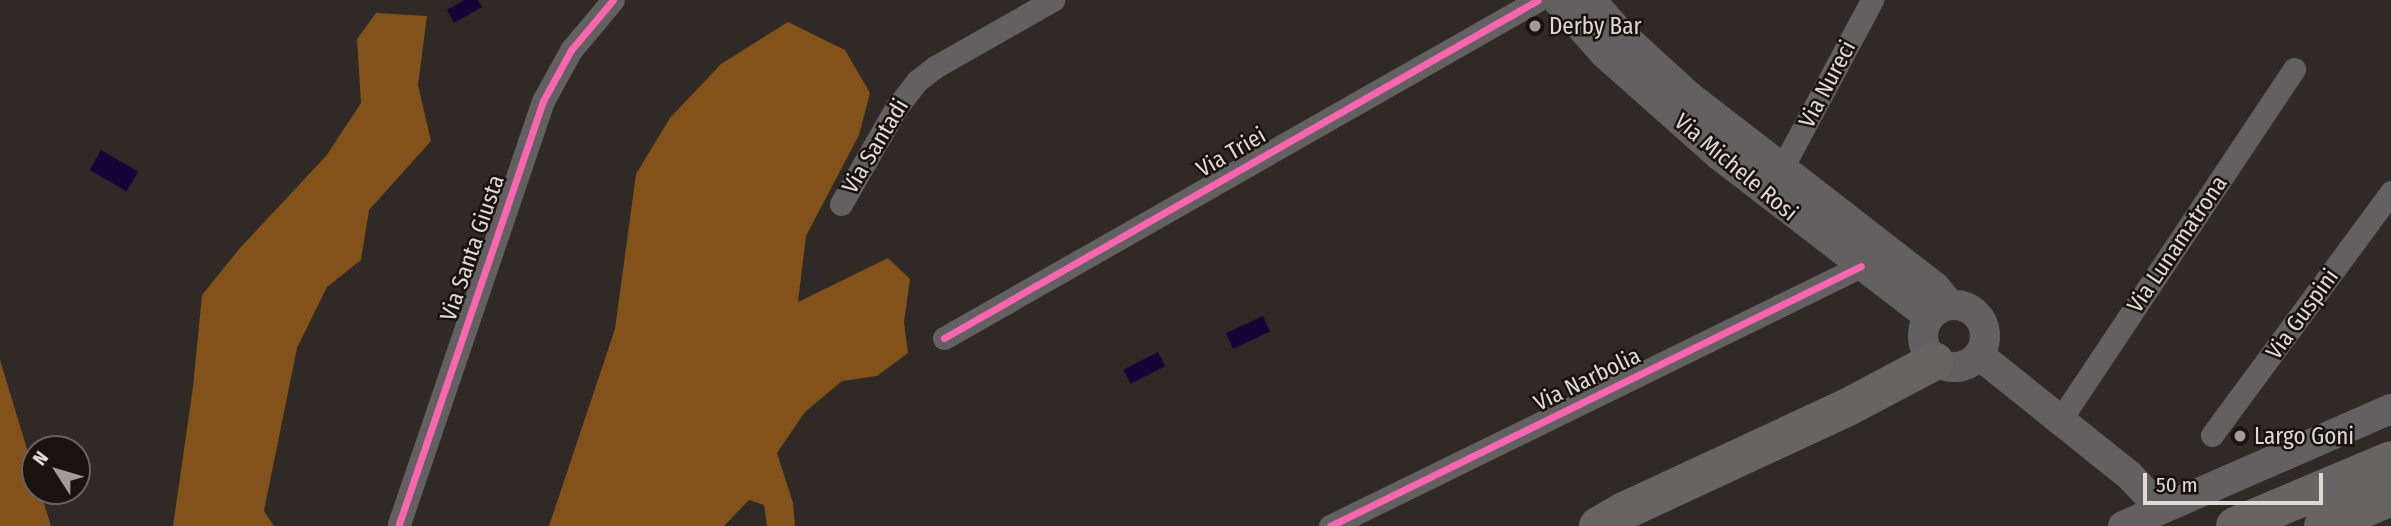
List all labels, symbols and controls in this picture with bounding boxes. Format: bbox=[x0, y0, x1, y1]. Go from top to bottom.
place label: Derby Bar bbox=[1549, 12, 1641, 40]
marker: Derby Bar bbox=[1527, 18, 1543, 34]
street label: Via Nureci bbox=[1793, 36, 1861, 132]
street label: Via Santadi bbox=[836, 94, 914, 198]
street label: Via Michele Rosi bbox=[1669, 107, 1803, 227]
street label: Via Triei bbox=[1192, 121, 1270, 183]
street label: Via Lunamatrona bbox=[2121, 170, 2233, 318]
street label: Via Santa Giusta bbox=[434, 171, 510, 325]
street label: Via Guspini bbox=[2260, 263, 2344, 365]
street label: Via Narbolia bbox=[1529, 341, 1645, 417]
place label: Largo Goni bbox=[2254, 422, 2354, 450]
marker: Largo Goni bbox=[2232, 428, 2248, 444]
north arrow bbox=[21, 435, 91, 505]
text: N bbox=[28, 447, 53, 470]
scale bar bbox=[2146, 460, 2326, 504]
text: 50 m bbox=[2156, 472, 2198, 498]

